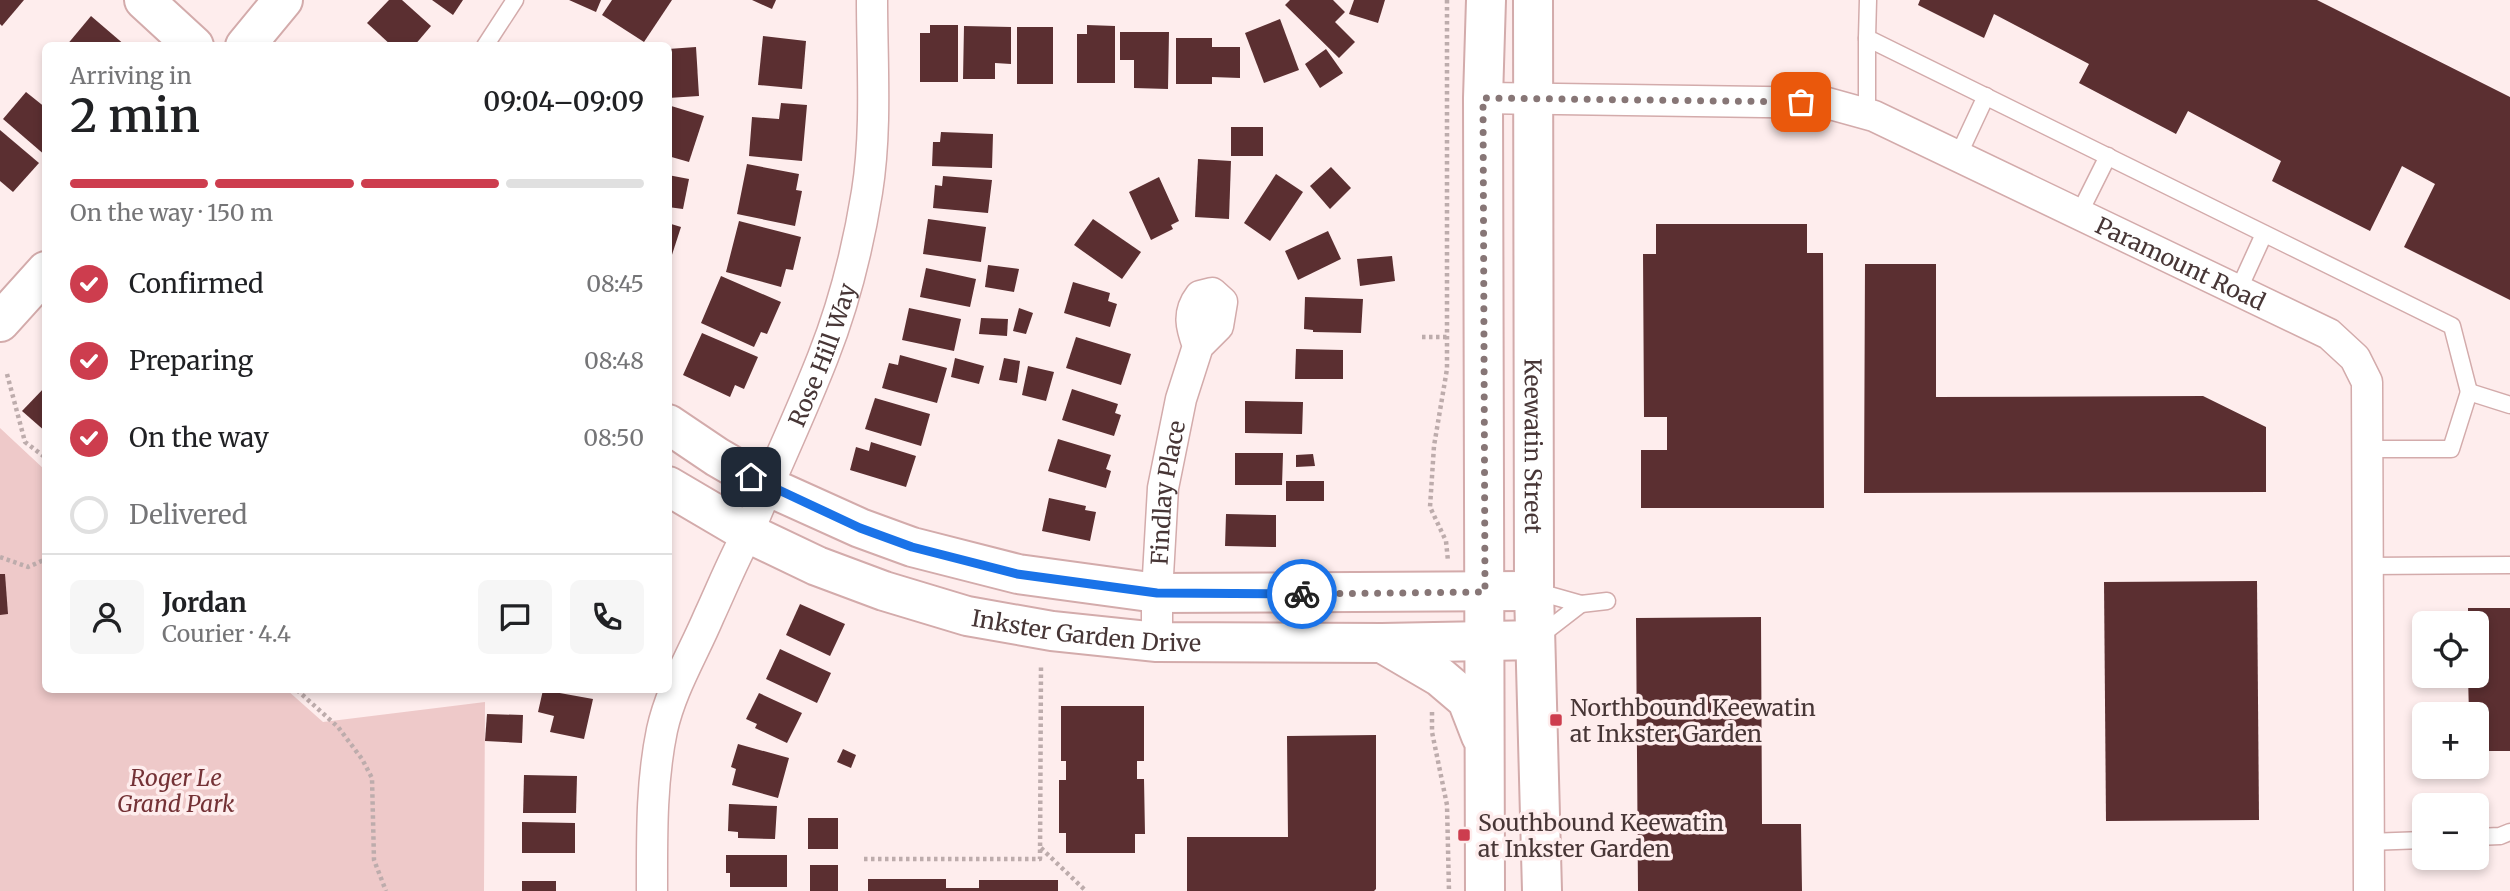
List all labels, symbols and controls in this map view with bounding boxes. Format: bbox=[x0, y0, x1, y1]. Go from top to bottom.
text: Arriving in bbox=[70, 61, 192, 90]
pin bbox=[1771, 72, 1831, 132]
icon: bag bbox=[1782, 83, 1820, 121]
text: 09:04–09:09 bbox=[483, 85, 644, 118]
text: 2 min bbox=[70, 87, 200, 145]
text: On the way · 150 m bbox=[70, 198, 273, 227]
street label: Paramount Road bbox=[2091, 210, 2271, 316]
icon: check bbox=[70, 265, 108, 303]
text: Confirmed bbox=[129, 267, 264, 300]
text: 08:45 bbox=[586, 269, 644, 298]
street label: Rose Hill Way bbox=[781, 279, 861, 431]
icon: check bbox=[70, 342, 108, 380]
text: Preparing bbox=[129, 344, 253, 377]
text: 08:48 bbox=[584, 346, 644, 375]
street label: Keewatin Street bbox=[1519, 358, 1548, 534]
street label: Findlay Place bbox=[1144, 418, 1191, 566]
icon: check bbox=[70, 419, 108, 457]
text: On the way bbox=[129, 421, 269, 454]
text: 08:50 bbox=[583, 423, 644, 452]
pin bbox=[721, 447, 781, 507]
icon: home bbox=[732, 458, 770, 496]
text: Delivered bbox=[129, 498, 248, 531]
courier bbox=[1267, 559, 1337, 629]
icon: bike bbox=[1283, 575, 1321, 613]
button: person bbox=[70, 580, 144, 654]
button: chat bbox=[478, 580, 552, 654]
button: phone bbox=[570, 580, 644, 654]
text: Jordan bbox=[162, 586, 247, 619]
street label: Inkster Garden Drive bbox=[970, 603, 1201, 657]
map controls bbox=[2412, 611, 2489, 870]
button: locate bbox=[2412, 611, 2489, 688]
text: Courier · 4.4 bbox=[162, 619, 291, 648]
place label: Northbound Keewatin at Inkster Garden bbox=[1570, 693, 1816, 748]
button: + bbox=[2412, 702, 2489, 779]
marker: Northbound Keewatin at Inkster Garden bbox=[1548, 712, 1564, 728]
park label: Roger Le Grand Park bbox=[117, 763, 235, 818]
button: − bbox=[2412, 793, 2489, 870]
place label: Southbound Keewatin at Inkster Garden bbox=[1478, 808, 1724, 863]
marker: Southbound Keewatin at Inkster Garden bbox=[1456, 827, 1472, 843]

